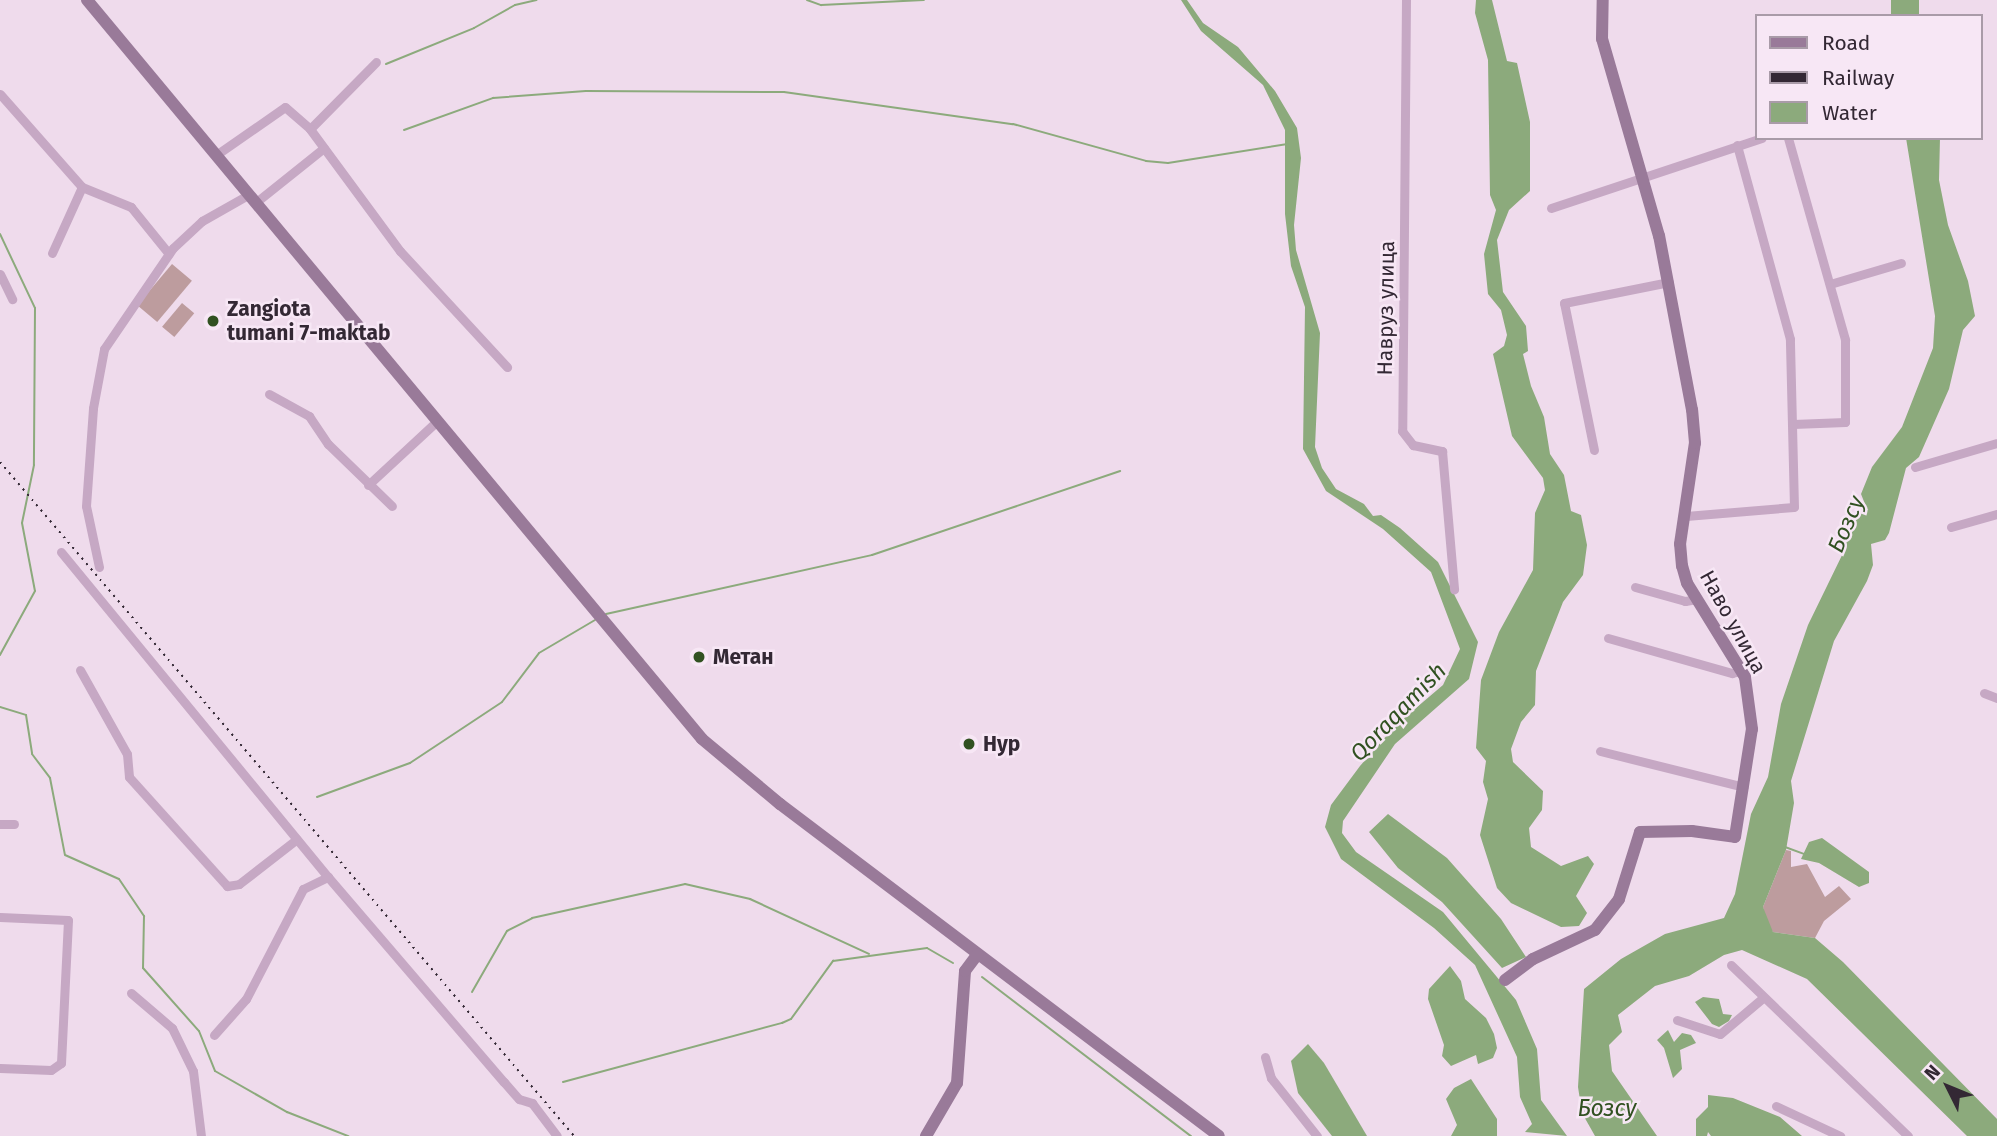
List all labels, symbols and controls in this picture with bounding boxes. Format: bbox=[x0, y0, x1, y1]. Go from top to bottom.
legend bbox=[1756, 14, 1983, 140]
text: Road bbox=[1822, 30, 1870, 56]
text: Railway bbox=[1822, 65, 1894, 91]
text: Water bbox=[1822, 100, 1877, 126]
street label: Навруз улица bbox=[1372, 240, 1400, 376]
place label: Zangiota tumani 7-maktab bbox=[227, 296, 391, 346]
marker: Zangiota tumani 7-maktab bbox=[205, 313, 221, 329]
water label: Бозсу bbox=[1822, 491, 1870, 557]
street label: Наво улица bbox=[1694, 566, 1772, 678]
place label: Метан bbox=[713, 644, 773, 670]
marker: Метан bbox=[691, 649, 707, 665]
water label: Qoraqamish bbox=[1344, 657, 1452, 767]
place label: Нур bbox=[983, 731, 1020, 757]
marker: Нур bbox=[961, 736, 977, 752]
north arrow bbox=[1913, 1052, 1983, 1122]
text: N bbox=[1920, 1060, 1945, 1085]
water label: Бозсу bbox=[1577, 1094, 1637, 1122]

